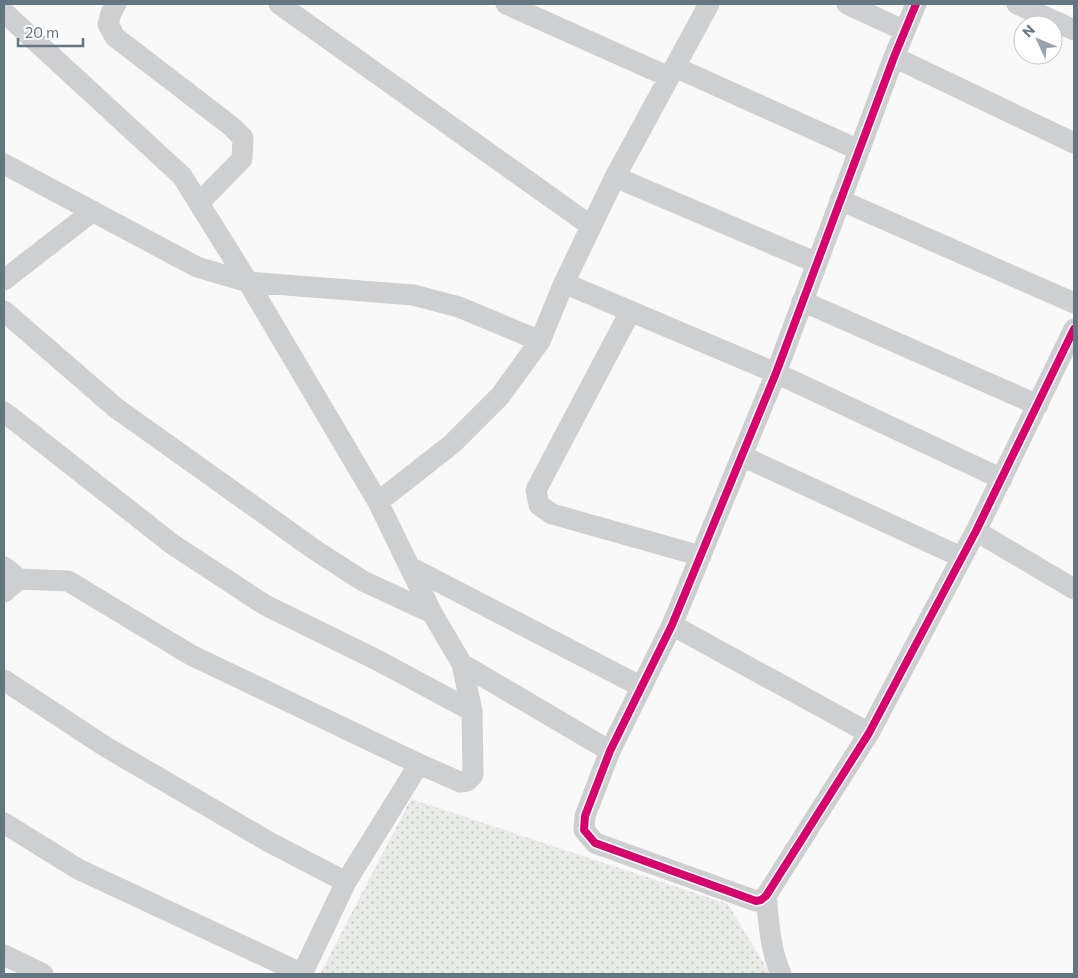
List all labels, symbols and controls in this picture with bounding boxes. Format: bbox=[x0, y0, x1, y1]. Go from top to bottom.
scale bar bbox=[18, 15, 82, 47]
north arrow bbox=[1013, 15, 1063, 65]
text: N bbox=[1019, 21, 1038, 40]
text: 20 m bbox=[25, 23, 59, 41]

